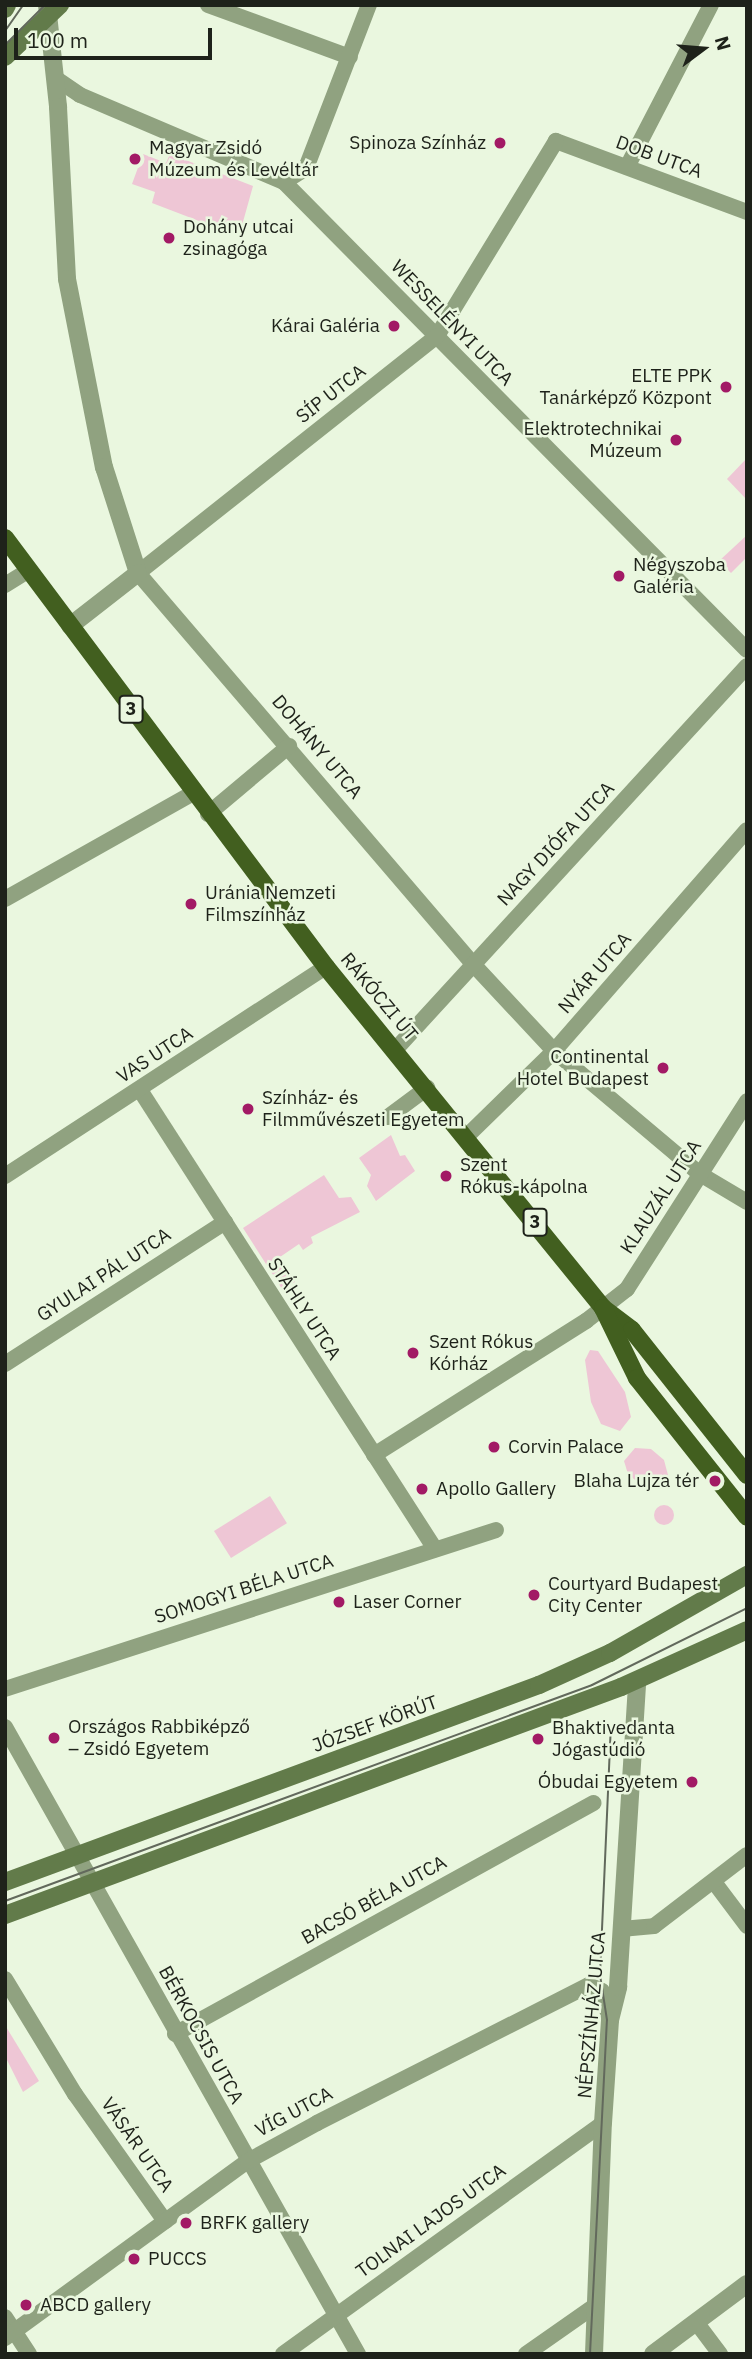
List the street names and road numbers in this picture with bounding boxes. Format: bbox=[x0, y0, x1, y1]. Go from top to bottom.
street label: DOB UTCA bbox=[613, 131, 705, 183]
street label: WESSELÉNYI UTCA bbox=[386, 255, 518, 391]
street label: SÍP UTCA bbox=[292, 360, 370, 428]
street label: DOHÁNY UTCA bbox=[267, 691, 367, 803]
road number: 3 bbox=[117, 694, 145, 724]
street label: NAGY DIÓFA UTCA bbox=[493, 777, 619, 911]
street label: NYÁR UTCA bbox=[554, 928, 636, 1018]
street label: RÁKÓCZI ÚT bbox=[336, 948, 422, 1046]
street label: VAS UTCA bbox=[113, 1022, 197, 1088]
street label: KLAUZÁL UTCA bbox=[616, 1136, 706, 1258]
road number: 3 bbox=[521, 1208, 549, 1237]
street label: GYULAI PÁL UTCA bbox=[33, 1223, 175, 1327]
street label: STÁHLY UTCA bbox=[263, 1254, 345, 1364]
street label: SOMOGYI BÉLA UTCA bbox=[152, 1549, 336, 1629]
street label: JÓZSEF KÖRÚT bbox=[309, 1691, 441, 1757]
street label: BACSÓ BÉLA UTCA bbox=[298, 1851, 450, 1949]
street label: NÉPSZÍNHÁZ UTCA bbox=[573, 1931, 611, 2099]
street label: BÉRKOCSIS UTCA bbox=[154, 1962, 248, 2108]
street label: VÍG UTCA bbox=[251, 2082, 337, 2142]
street label: VÁSÁR UTCA bbox=[96, 2093, 178, 2197]
street label: TOLNAI LAJOS UTCA bbox=[352, 2159, 510, 2283]

